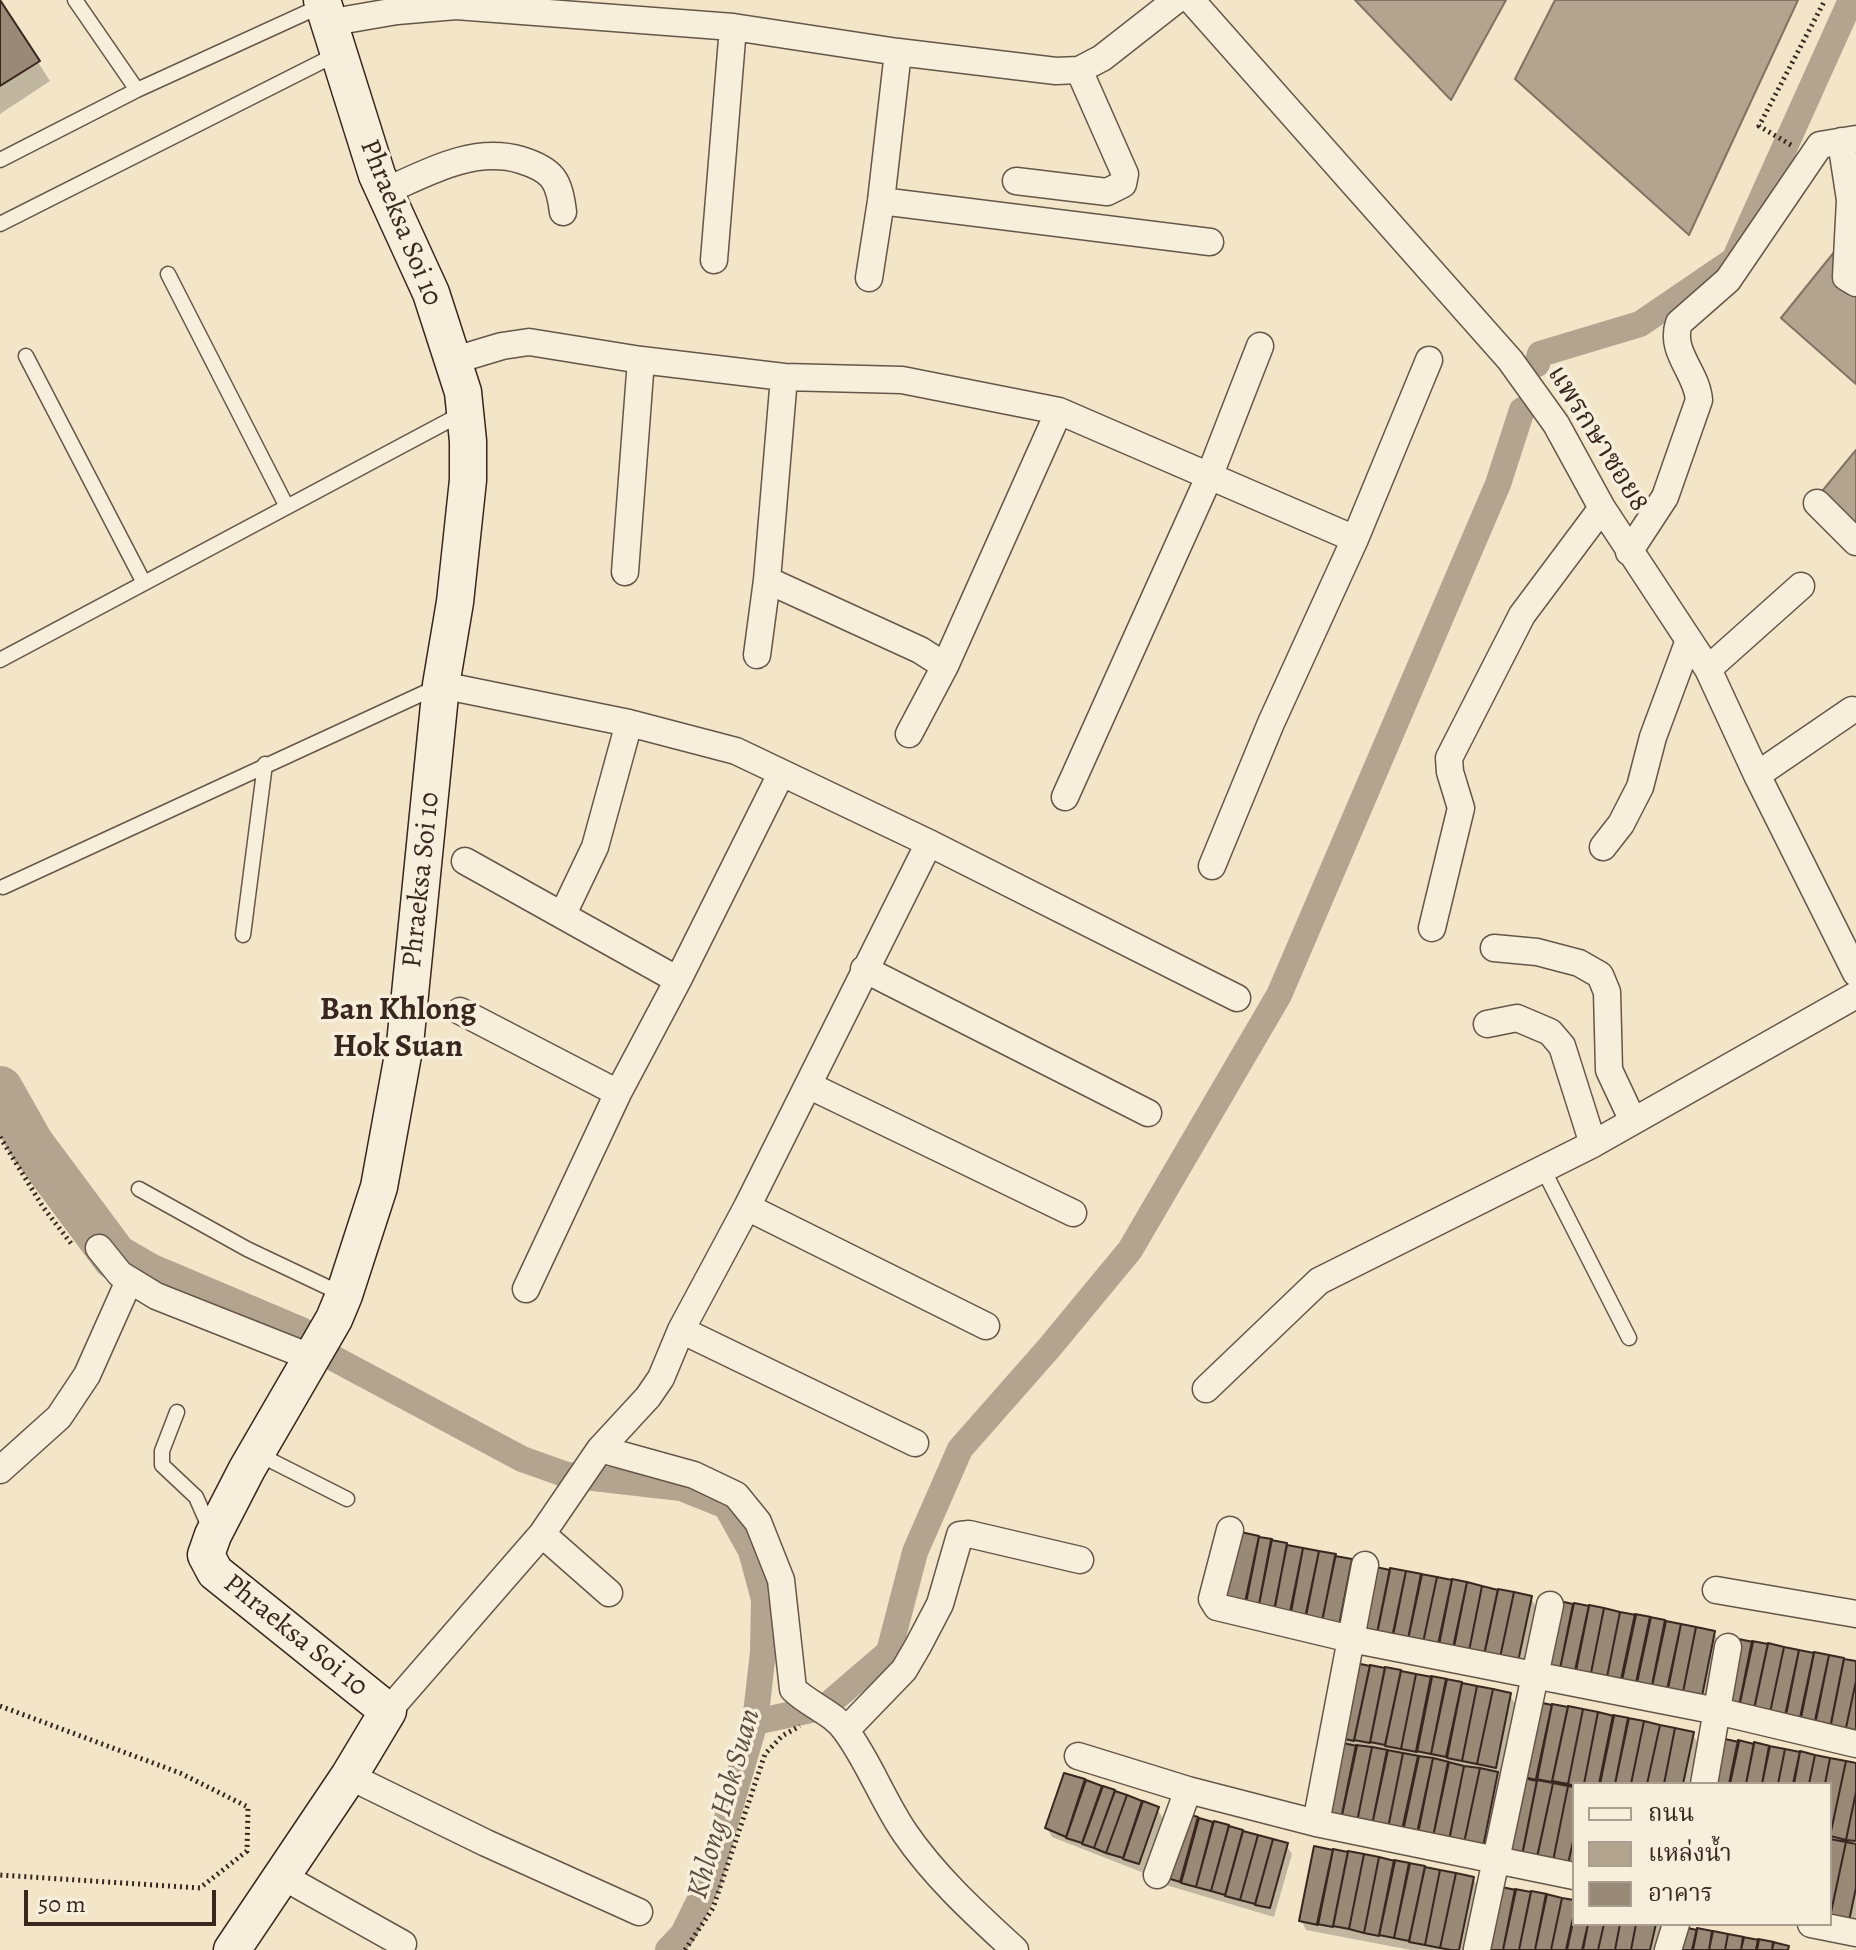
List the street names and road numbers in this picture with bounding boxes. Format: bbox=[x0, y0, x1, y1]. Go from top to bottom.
street label: Phraeksa Soi 10 bbox=[351, 135, 449, 311]
street label: แพรกษาซอย8 bbox=[1539, 360, 1655, 518]
street label: Phraeksa Soi 10 bbox=[396, 791, 448, 969]
street label: Phraeksa Soi 10 bbox=[216, 1567, 374, 1705]

